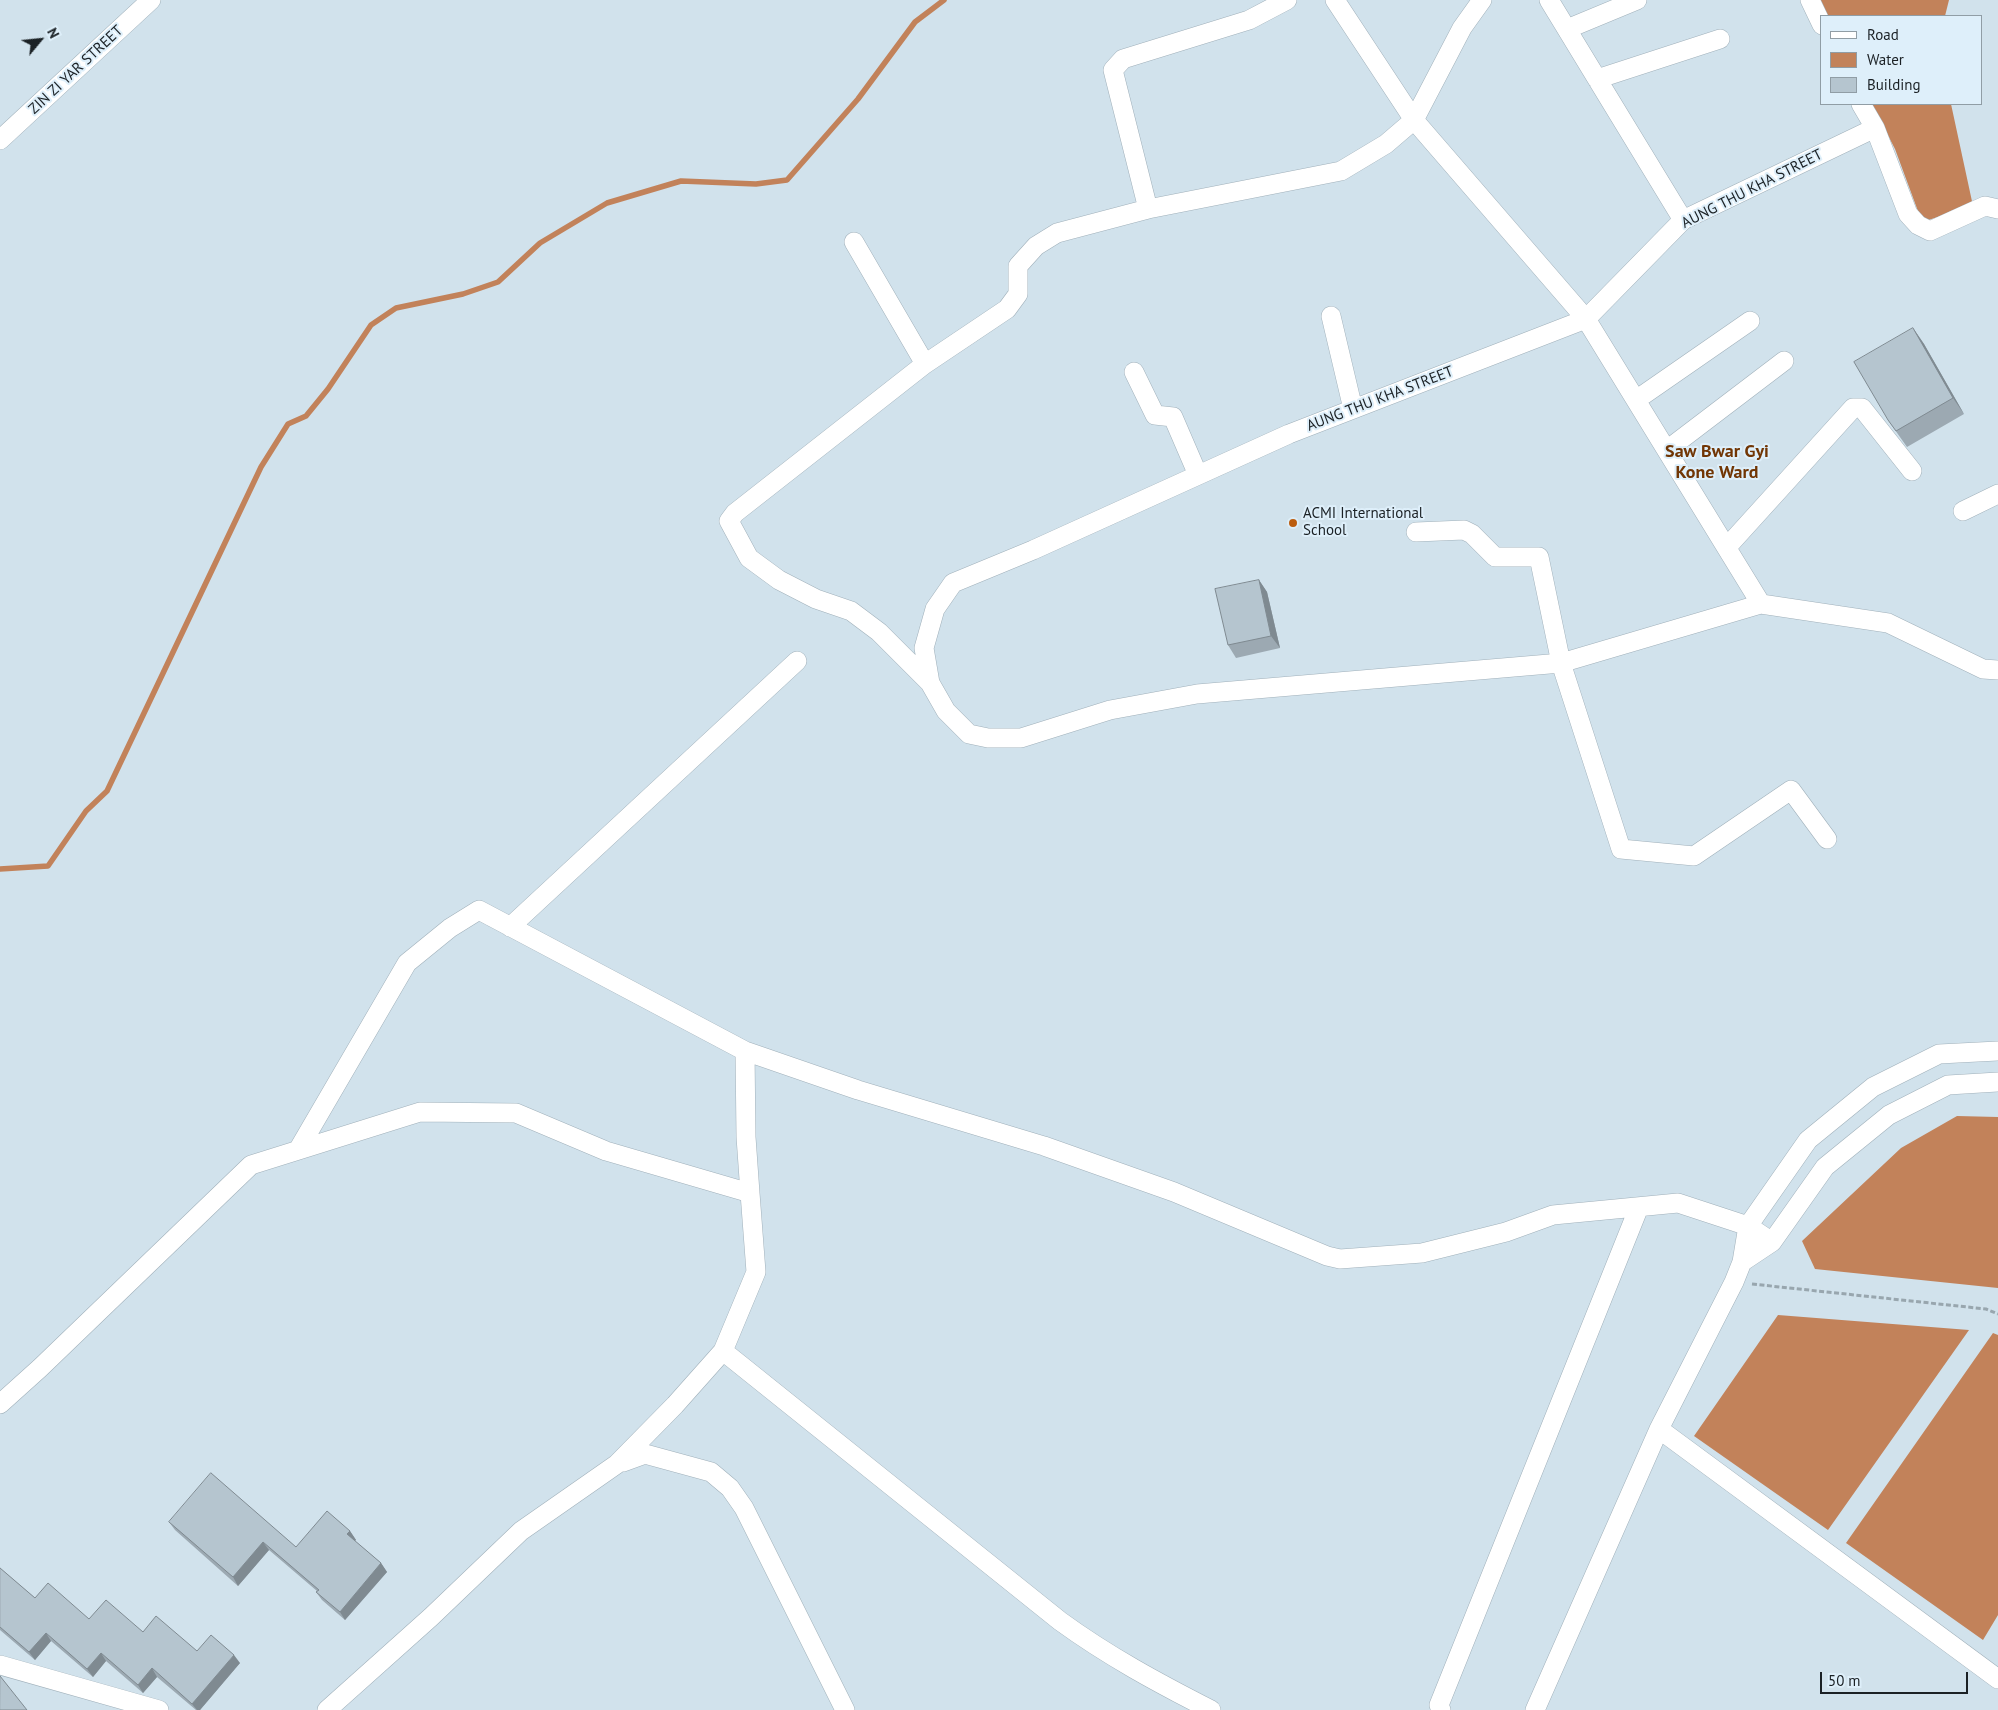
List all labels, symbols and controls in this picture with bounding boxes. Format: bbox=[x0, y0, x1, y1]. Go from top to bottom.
north arrow bbox=[15, 15, 65, 65]
legend bbox=[1820, 15, 1983, 105]
street label: ZIN ZI YAR STREET bbox=[25, 22, 127, 118]
text: Road bbox=[1867, 25, 1899, 44]
text: Water bbox=[1867, 50, 1904, 69]
text: Building bbox=[1867, 75, 1921, 94]
street label: AUNG THU KHA STREET bbox=[1679, 146, 1825, 232]
street label: AUNG THU KHA STREET bbox=[1304, 363, 1456, 435]
district label: Saw Bwar Gyi Kone Ward bbox=[1665, 441, 1769, 484]
place label: ACMI International School bbox=[1303, 505, 1423, 540]
marker: ACMI International School bbox=[1287, 517, 1299, 529]
scale bar bbox=[1823, 1662, 1970, 1694]
text: 50 m bbox=[1828, 1671, 1861, 1690]

